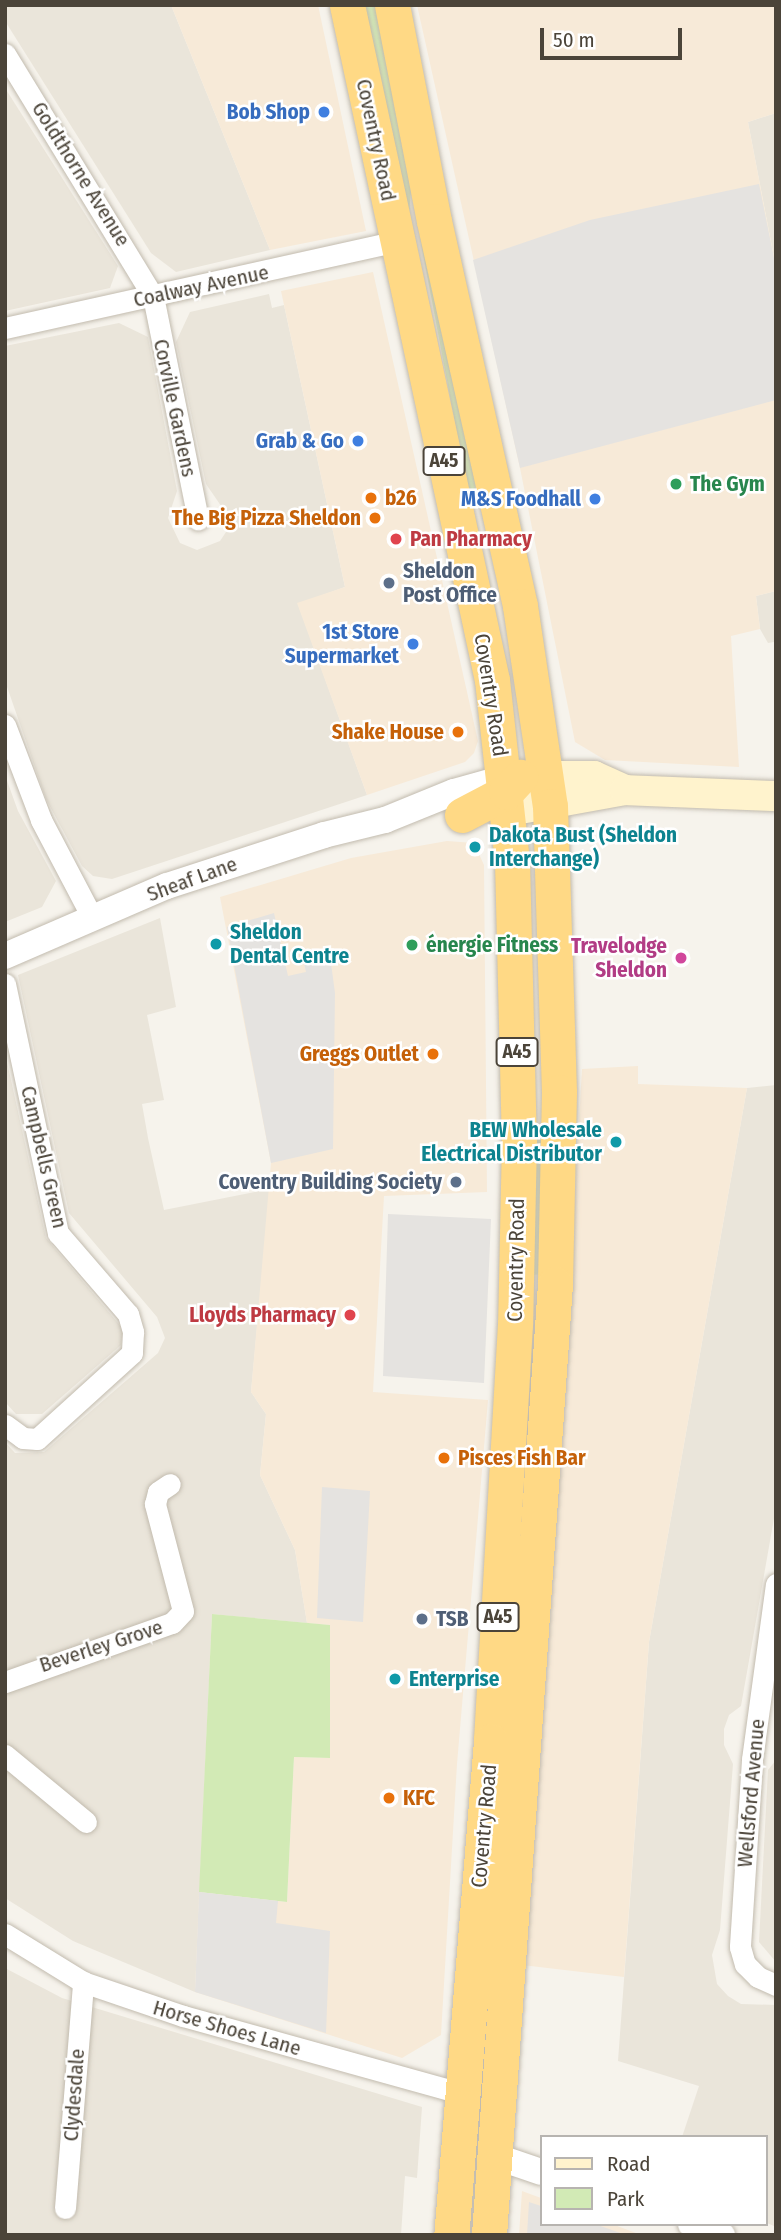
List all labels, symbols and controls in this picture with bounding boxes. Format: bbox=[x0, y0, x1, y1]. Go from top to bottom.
scale bar bbox=[543, 14, 685, 58]
text: 50 m bbox=[553, 27, 595, 53]
street label: Coventry Road bbox=[351, 77, 401, 203]
street label: Goldthorne Avenue bbox=[26, 97, 136, 251]
place label: Bob Shop bbox=[227, 99, 310, 125]
marker: Bob Shop bbox=[316, 104, 332, 120]
street label: Coalway Avenue bbox=[131, 259, 271, 313]
street label: Corville Gardens bbox=[148, 337, 202, 479]
place label: Grab & Go bbox=[256, 428, 344, 454]
marker: Grab & Go bbox=[350, 433, 366, 449]
road number: A45 bbox=[421, 446, 467, 476]
place label: The Gym bbox=[690, 471, 765, 497]
marker: The Gym bbox=[668, 476, 684, 492]
place label: b26 bbox=[385, 485, 417, 511]
place label: M&S Foodhall bbox=[461, 486, 581, 512]
marker: b26 bbox=[363, 490, 379, 506]
marker: M&S Foodhall bbox=[587, 491, 603, 507]
place label: The Big Pizza Sheldon bbox=[172, 505, 361, 531]
marker: The Big Pizza Sheldon bbox=[367, 510, 383, 526]
place label: Pan Pharmacy bbox=[410, 526, 532, 552]
marker: Pan Pharmacy bbox=[388, 531, 404, 547]
place label: Sheldon Post Office bbox=[403, 558, 497, 608]
marker: Sheldon Post Office bbox=[381, 575, 397, 591]
place label: 1st Store Supermarket bbox=[285, 619, 399, 669]
street label: Coventry Road bbox=[469, 632, 513, 758]
marker: 1st Store Supermarket bbox=[405, 636, 421, 652]
place label: Shake House bbox=[332, 719, 444, 745]
marker: Shake House bbox=[450, 724, 466, 740]
place label: Dakota Bust (Sheldon Interchange) bbox=[489, 822, 677, 872]
marker: Dakota Bust (Sheldon Interchange) bbox=[467, 839, 483, 855]
street label: Sheaf Lane bbox=[143, 851, 241, 907]
place label: Sheldon Dental Centre bbox=[230, 919, 349, 969]
place label: énergie Fitness bbox=[426, 932, 558, 958]
place label: Travelodge Sheldon bbox=[571, 933, 667, 983]
marker: Sheldon Dental Centre bbox=[208, 936, 224, 952]
marker: énergie Fitness bbox=[404, 937, 420, 953]
marker: Travelodge Sheldon bbox=[673, 950, 689, 966]
road number: A45 bbox=[494, 1036, 540, 1068]
place label: Greggs Outlet bbox=[300, 1041, 419, 1067]
marker: Greggs Outlet bbox=[425, 1046, 441, 1062]
street label: Campbells Green bbox=[15, 1083, 73, 1231]
place label: BEW Wholesale Electrical Distributor bbox=[421, 1117, 602, 1167]
marker: BEW Wholesale Electrical Distributor bbox=[608, 1134, 624, 1150]
place label: Coventry Building Society bbox=[218, 1169, 442, 1195]
marker: Coventry Building Society bbox=[448, 1174, 464, 1190]
street label: Coventry Road bbox=[502, 1198, 530, 1322]
place label: Lloyds Pharmacy bbox=[189, 1302, 336, 1328]
marker: Lloyds Pharmacy bbox=[342, 1307, 358, 1323]
place label: Pisces Fish Bar bbox=[458, 1445, 586, 1471]
marker: Pisces Fish Bar bbox=[436, 1450, 452, 1466]
road number: A45 bbox=[475, 1602, 521, 1632]
place label: TSB bbox=[436, 1606, 469, 1632]
marker: TSB bbox=[414, 1611, 430, 1627]
street label: Beverley Grove bbox=[36, 1614, 166, 1678]
place label: Enterprise bbox=[409, 1666, 499, 1692]
marker: Enterprise bbox=[387, 1671, 403, 1687]
street label: Wellsford Avenue bbox=[732, 1718, 770, 1868]
street label: Coventry Road bbox=[466, 1763, 502, 1889]
place label: KFC bbox=[403, 1785, 435, 1811]
marker: KFC bbox=[381, 1790, 397, 1806]
street label: Horse Shoes Lane bbox=[150, 1995, 304, 2061]
street label: Clydesdale bbox=[58, 2048, 90, 2142]
legend bbox=[540, 2135, 767, 2226]
text: Road bbox=[607, 2151, 651, 2177]
text: Park bbox=[607, 2186, 644, 2212]

